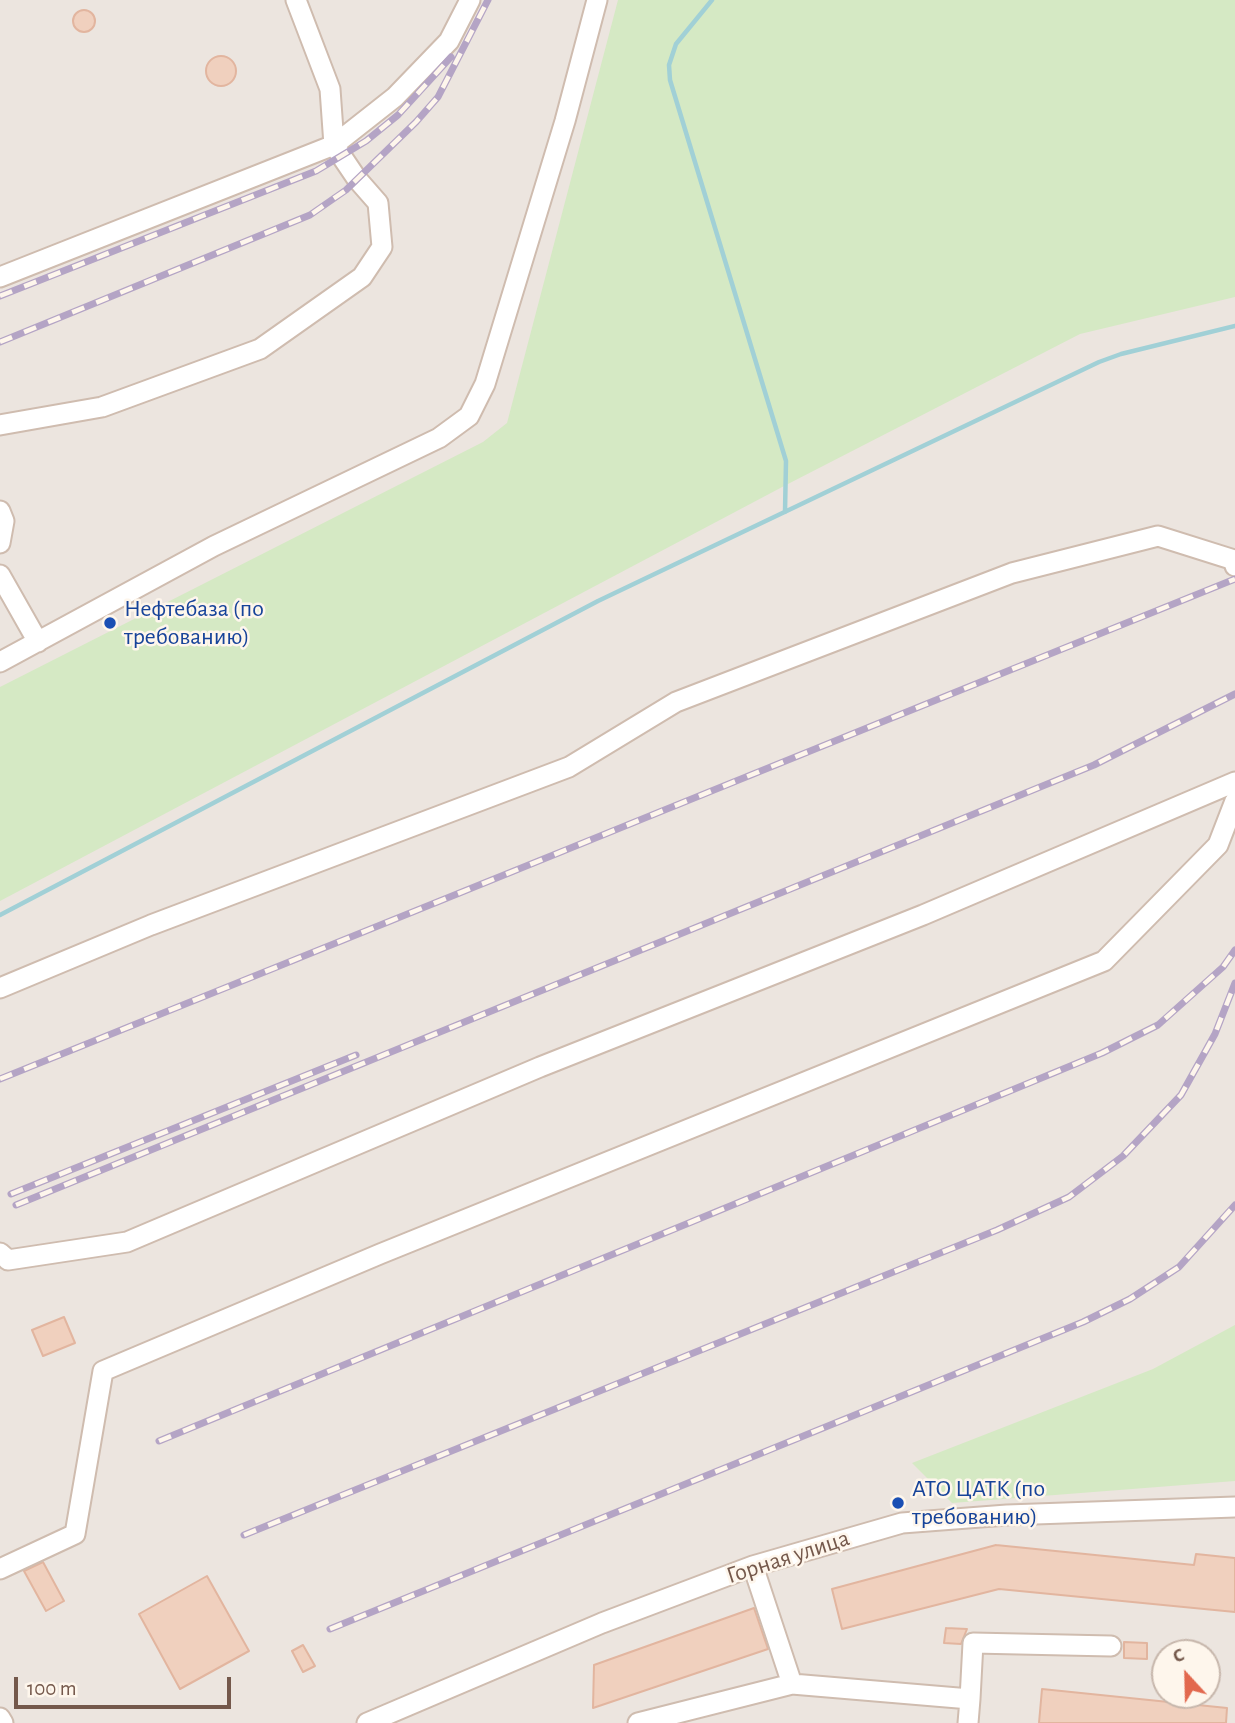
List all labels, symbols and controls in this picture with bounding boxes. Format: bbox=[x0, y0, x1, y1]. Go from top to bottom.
place label: Нефтебаза (по требованию) bbox=[124, 595, 264, 651]
marker: Нефтебаза (по требованию) bbox=[102, 615, 118, 631]
place label: АТО ЦАТК (по требованию) bbox=[912, 1475, 1045, 1531]
marker: АТО ЦАТК (по требованию) bbox=[890, 1495, 906, 1511]
street label: Горная улица bbox=[723, 1524, 853, 1590]
north arrow bbox=[1151, 1639, 1221, 1709]
text: С bbox=[1170, 1645, 1187, 1667]
scale bar bbox=[18, 1664, 234, 1708]
text: 100 m bbox=[27, 1678, 77, 1699]

